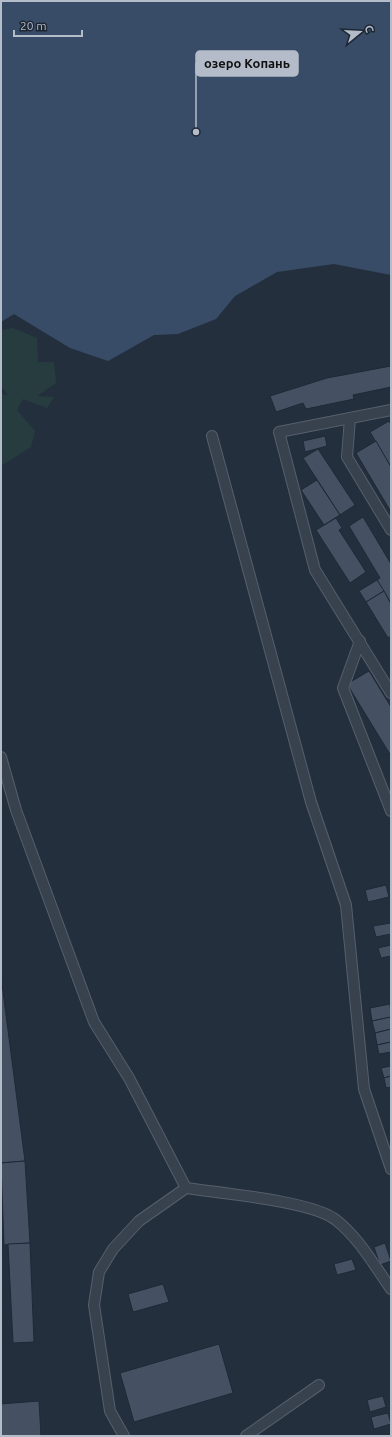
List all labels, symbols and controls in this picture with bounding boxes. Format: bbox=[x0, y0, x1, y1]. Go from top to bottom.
scale bar bbox=[14, 12, 82, 38]
north arrow bbox=[340, 12, 380, 52]
text: 20 m bbox=[20, 19, 47, 32]
text: С bbox=[363, 24, 376, 34]
callout: озеро Копань bbox=[196, 51, 298, 76]
text: озеро Копань bbox=[204, 56, 290, 70]

